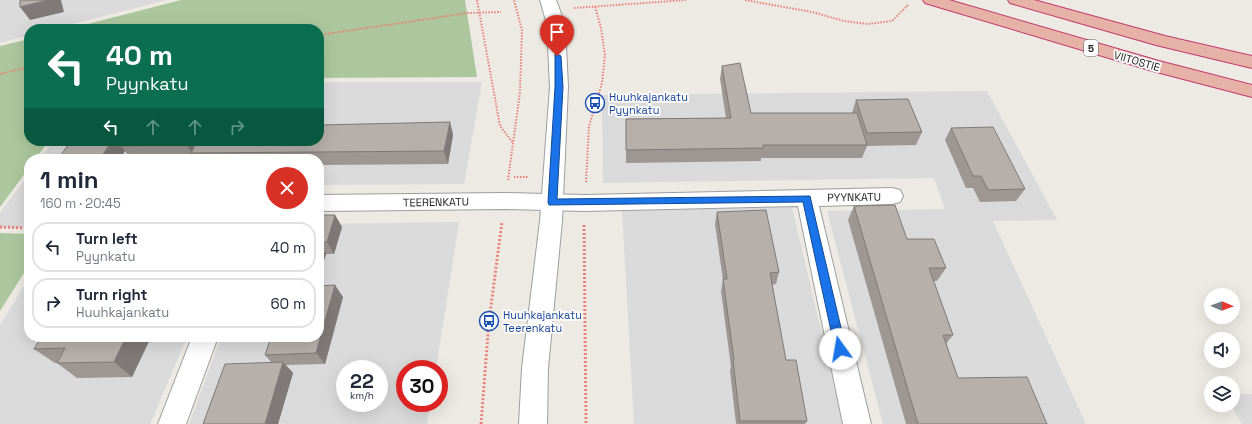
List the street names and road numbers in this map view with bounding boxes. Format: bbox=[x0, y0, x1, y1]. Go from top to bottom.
road number: 5 bbox=[1084, 40, 1098, 56]
street label: VIITOSTIE bbox=[1112, 48, 1162, 74]
street label: PYYNKATU bbox=[827, 190, 881, 204]
street label: TEERENKATU bbox=[403, 194, 469, 210]

